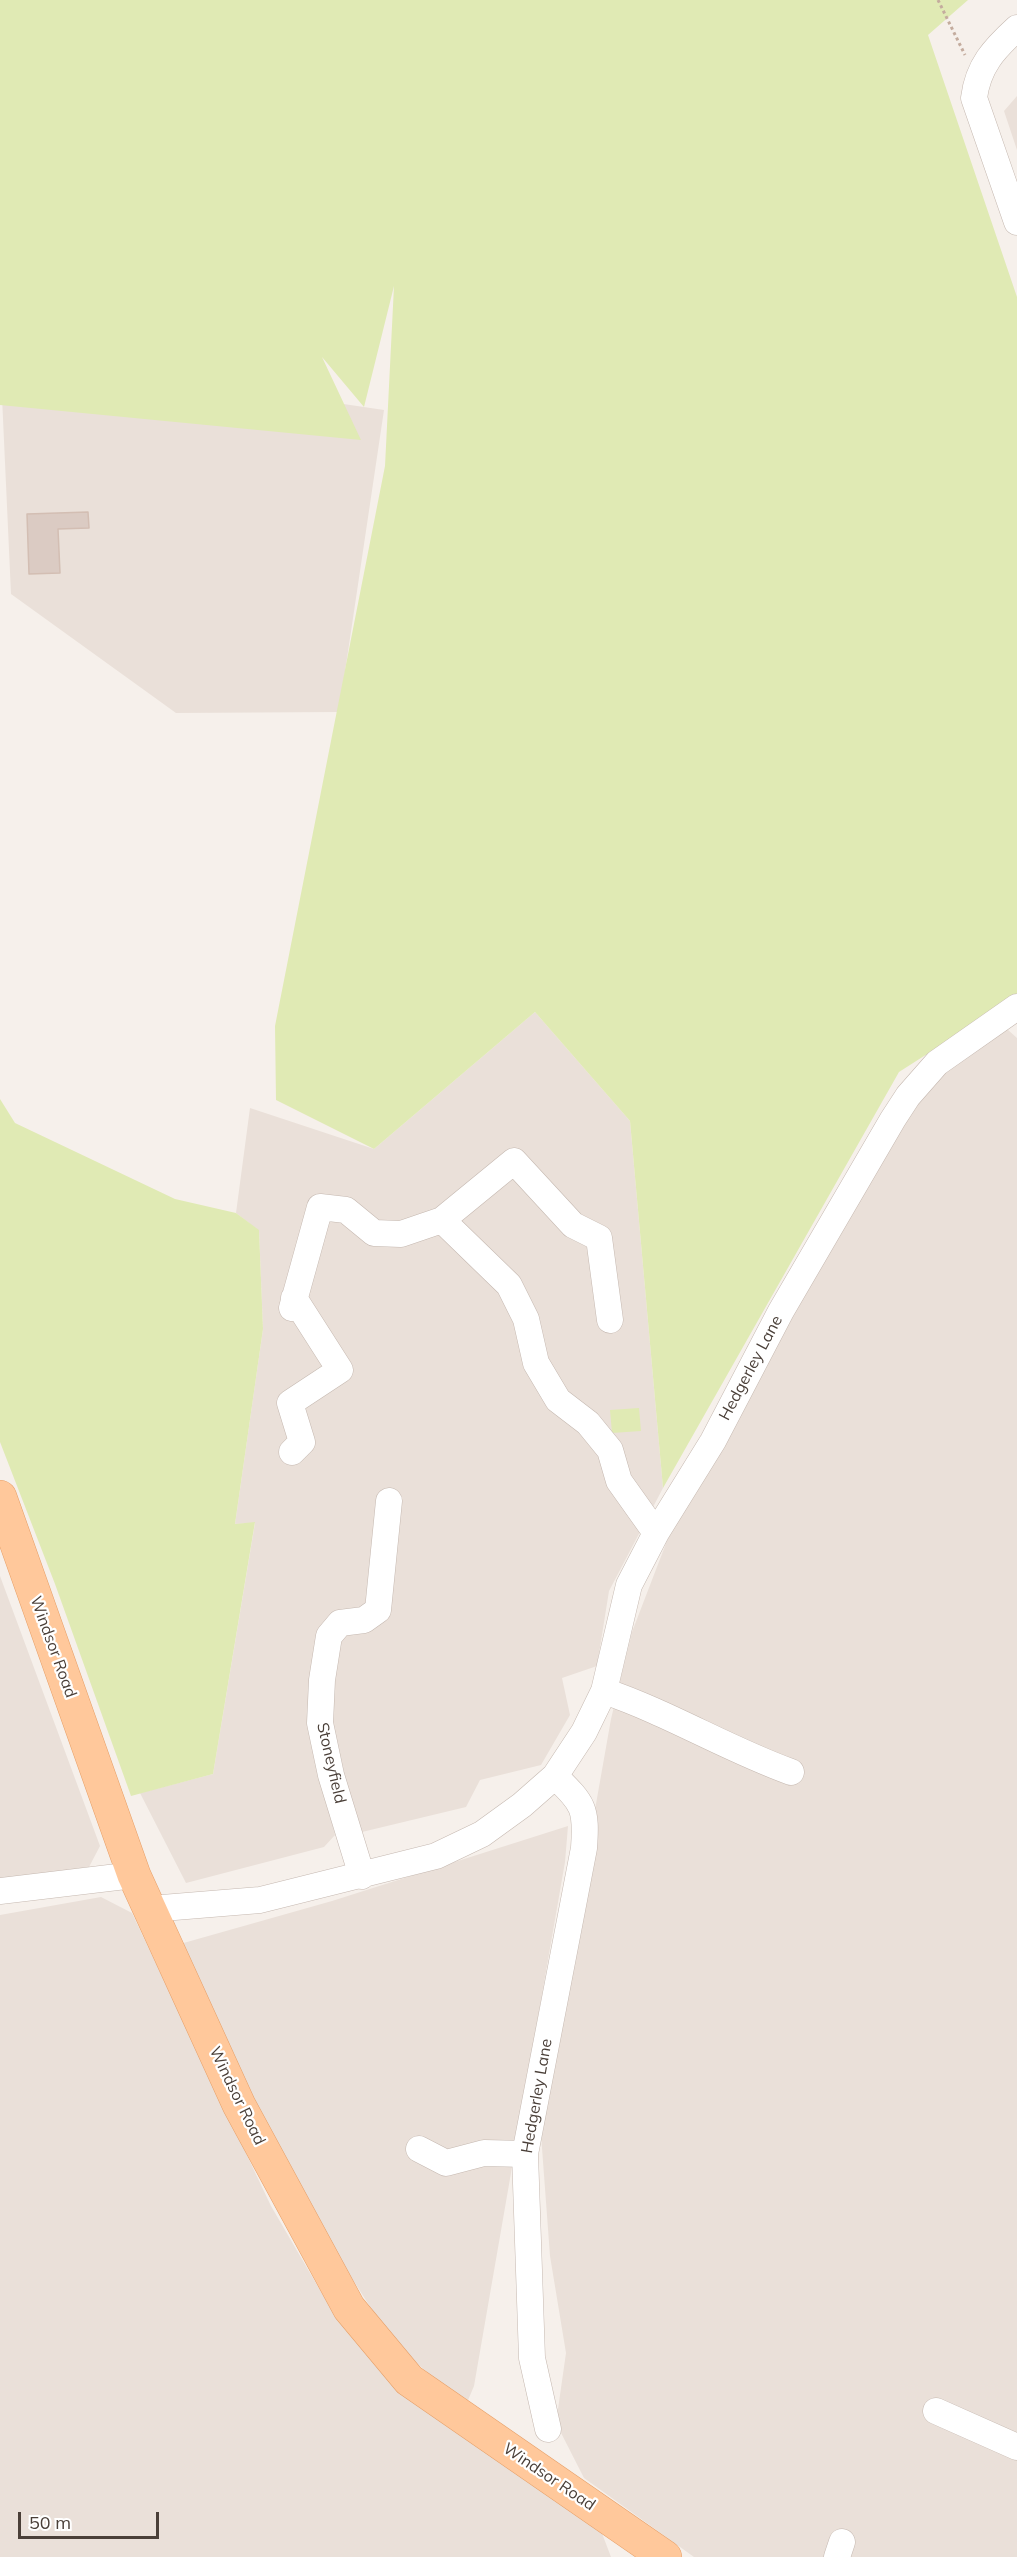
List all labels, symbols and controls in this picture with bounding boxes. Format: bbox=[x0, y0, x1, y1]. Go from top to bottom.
street label: Hedgerley Lane bbox=[715, 1312, 787, 1424]
street label: Windsor Road bbox=[26, 1594, 80, 1700]
street label: Stoneyfield bbox=[312, 1721, 350, 1805]
street label: Hedgerley Lane bbox=[517, 2037, 557, 2155]
street label: Windsor Road bbox=[205, 2044, 269, 2148]
street label: Windsor Road bbox=[499, 2439, 599, 2515]
scale bar bbox=[21, 2500, 162, 2538]
text: 50 m bbox=[29, 2511, 71, 2534]

